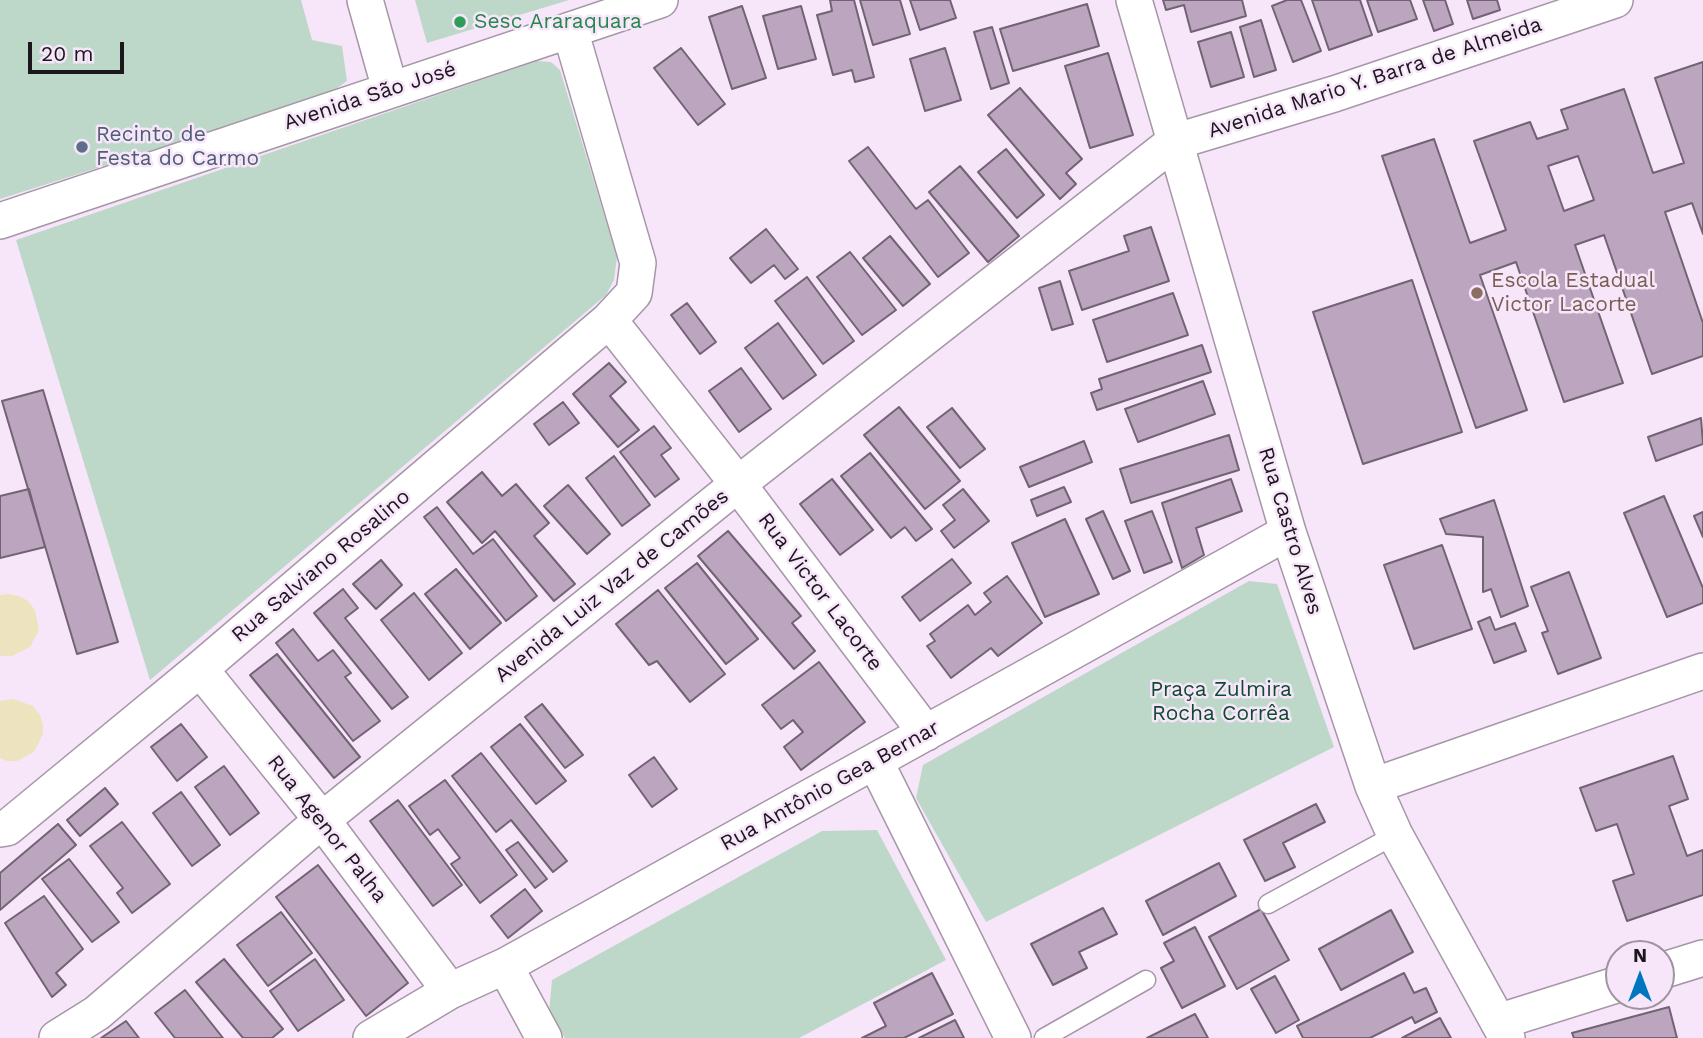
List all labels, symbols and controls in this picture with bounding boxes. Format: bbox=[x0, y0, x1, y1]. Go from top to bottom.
place label: Sesc Araraquara bbox=[474, 9, 642, 35]
street label: Avenida Mario Y. Barra de Almeida bbox=[1205, 12, 1545, 144]
marker: Sesc Araraquara bbox=[452, 14, 468, 30]
scale bar bbox=[32, 28, 128, 72]
text: 20 m bbox=[41, 41, 93, 66]
street label: Avenida São José bbox=[281, 56, 459, 136]
place label: Recinto de Festa do Carmo bbox=[96, 122, 259, 172]
marker: Recinto de Festa do Carmo bbox=[74, 139, 90, 155]
place label: Escola Estadual Victor Lacorte bbox=[1491, 268, 1655, 318]
marker: Escola Estadual Victor Lacorte bbox=[1469, 285, 1485, 301]
street label: Rua Castro Alves bbox=[1253, 444, 1327, 618]
street label: Rua Salviano Rosalino bbox=[227, 484, 415, 648]
street label: Avenida Luiz Vaz de Camões bbox=[490, 484, 734, 688]
street label: Rua Victor Lacorte bbox=[752, 508, 888, 676]
park label: Praça Zulmira Rocha Corrêa bbox=[1150, 677, 1292, 727]
street label: Rua Antônio Gea Bernar bbox=[716, 715, 944, 857]
street label: Rua Agenor Palha bbox=[262, 750, 392, 908]
north arrow bbox=[1605, 940, 1675, 1010]
text: N bbox=[1633, 944, 1647, 967]

